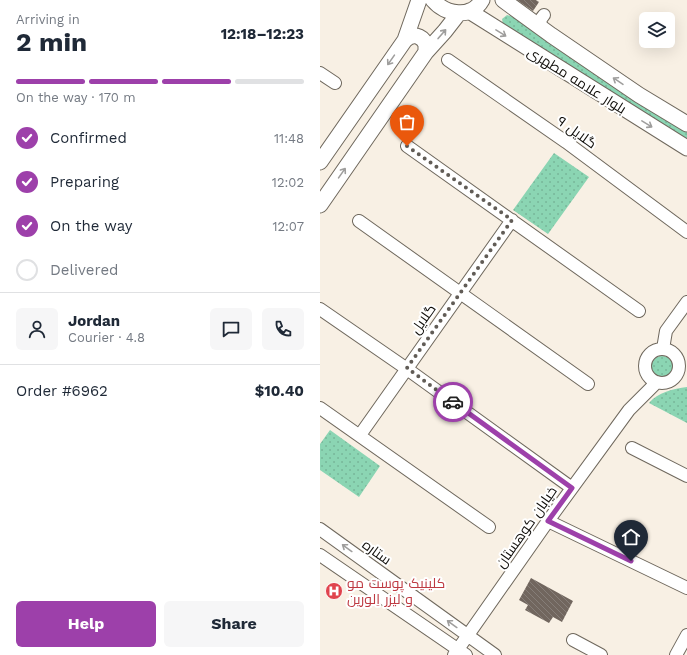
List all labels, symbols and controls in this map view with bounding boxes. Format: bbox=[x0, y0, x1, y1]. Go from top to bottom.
text: Arriving in bbox=[16, 12, 80, 27]
map controls bbox=[639, 12, 675, 48]
button: layers bbox=[639, 12, 675, 48]
text: 12:18–12:23 bbox=[221, 25, 304, 43]
text: 2 min bbox=[16, 27, 87, 57]
one-way arrow bbox=[438, 29, 447, 39]
one-way arrow bbox=[495, 29, 506, 37]
street label: بلوار علامه مطهری bbox=[525, 43, 629, 117]
one-way arrow bbox=[387, 54, 395, 65]
one-way arrow bbox=[613, 76, 624, 85]
text: On the way · 170 m bbox=[16, 90, 136, 105]
pin bbox=[390, 105, 424, 146]
icon: bag bbox=[396, 111, 418, 133]
street label: گلایل ۹ bbox=[554, 112, 600, 152]
one-way arrow bbox=[641, 120, 653, 128]
icon: check bbox=[16, 127, 38, 149]
text: Confirmed bbox=[50, 129, 127, 147]
text: 11:48 bbox=[274, 131, 304, 146]
one-way arrow bbox=[338, 168, 346, 179]
icon: check bbox=[16, 171, 38, 193]
text: Preparing bbox=[50, 173, 119, 191]
text: 12:02 bbox=[272, 175, 304, 190]
icon: check bbox=[16, 215, 38, 237]
text: On the way bbox=[50, 217, 132, 235]
text: 12:07 bbox=[272, 219, 304, 234]
text: Delivered bbox=[50, 261, 118, 279]
street label: گلایل bbox=[407, 301, 439, 337]
button: person bbox=[16, 308, 58, 350]
button: chat bbox=[210, 308, 252, 350]
button: phone bbox=[262, 308, 304, 350]
text: Jordan bbox=[68, 312, 120, 330]
text: Courier · 4.8 bbox=[68, 330, 145, 345]
text: Order #6962 bbox=[16, 382, 108, 400]
text: $10.40 bbox=[255, 382, 304, 400]
courier bbox=[433, 382, 473, 422]
icon: car bbox=[442, 391, 464, 413]
street label: خیابان کوهستان bbox=[492, 483, 560, 571]
pin bbox=[614, 520, 648, 561]
icon: home bbox=[620, 526, 642, 548]
street label: ستاره bbox=[359, 536, 395, 568]
one-way arrow bbox=[341, 544, 352, 552]
place label: کلینیک پوست مو و لیزر اِلورین bbox=[347, 575, 445, 607]
hospital icon: کلینیک پوست مو و لیزر اِلورین bbox=[324, 581, 344, 601]
button: Help bbox=[16, 601, 156, 647]
button: Share bbox=[164, 601, 304, 647]
one-way arrow bbox=[447, 620, 458, 628]

